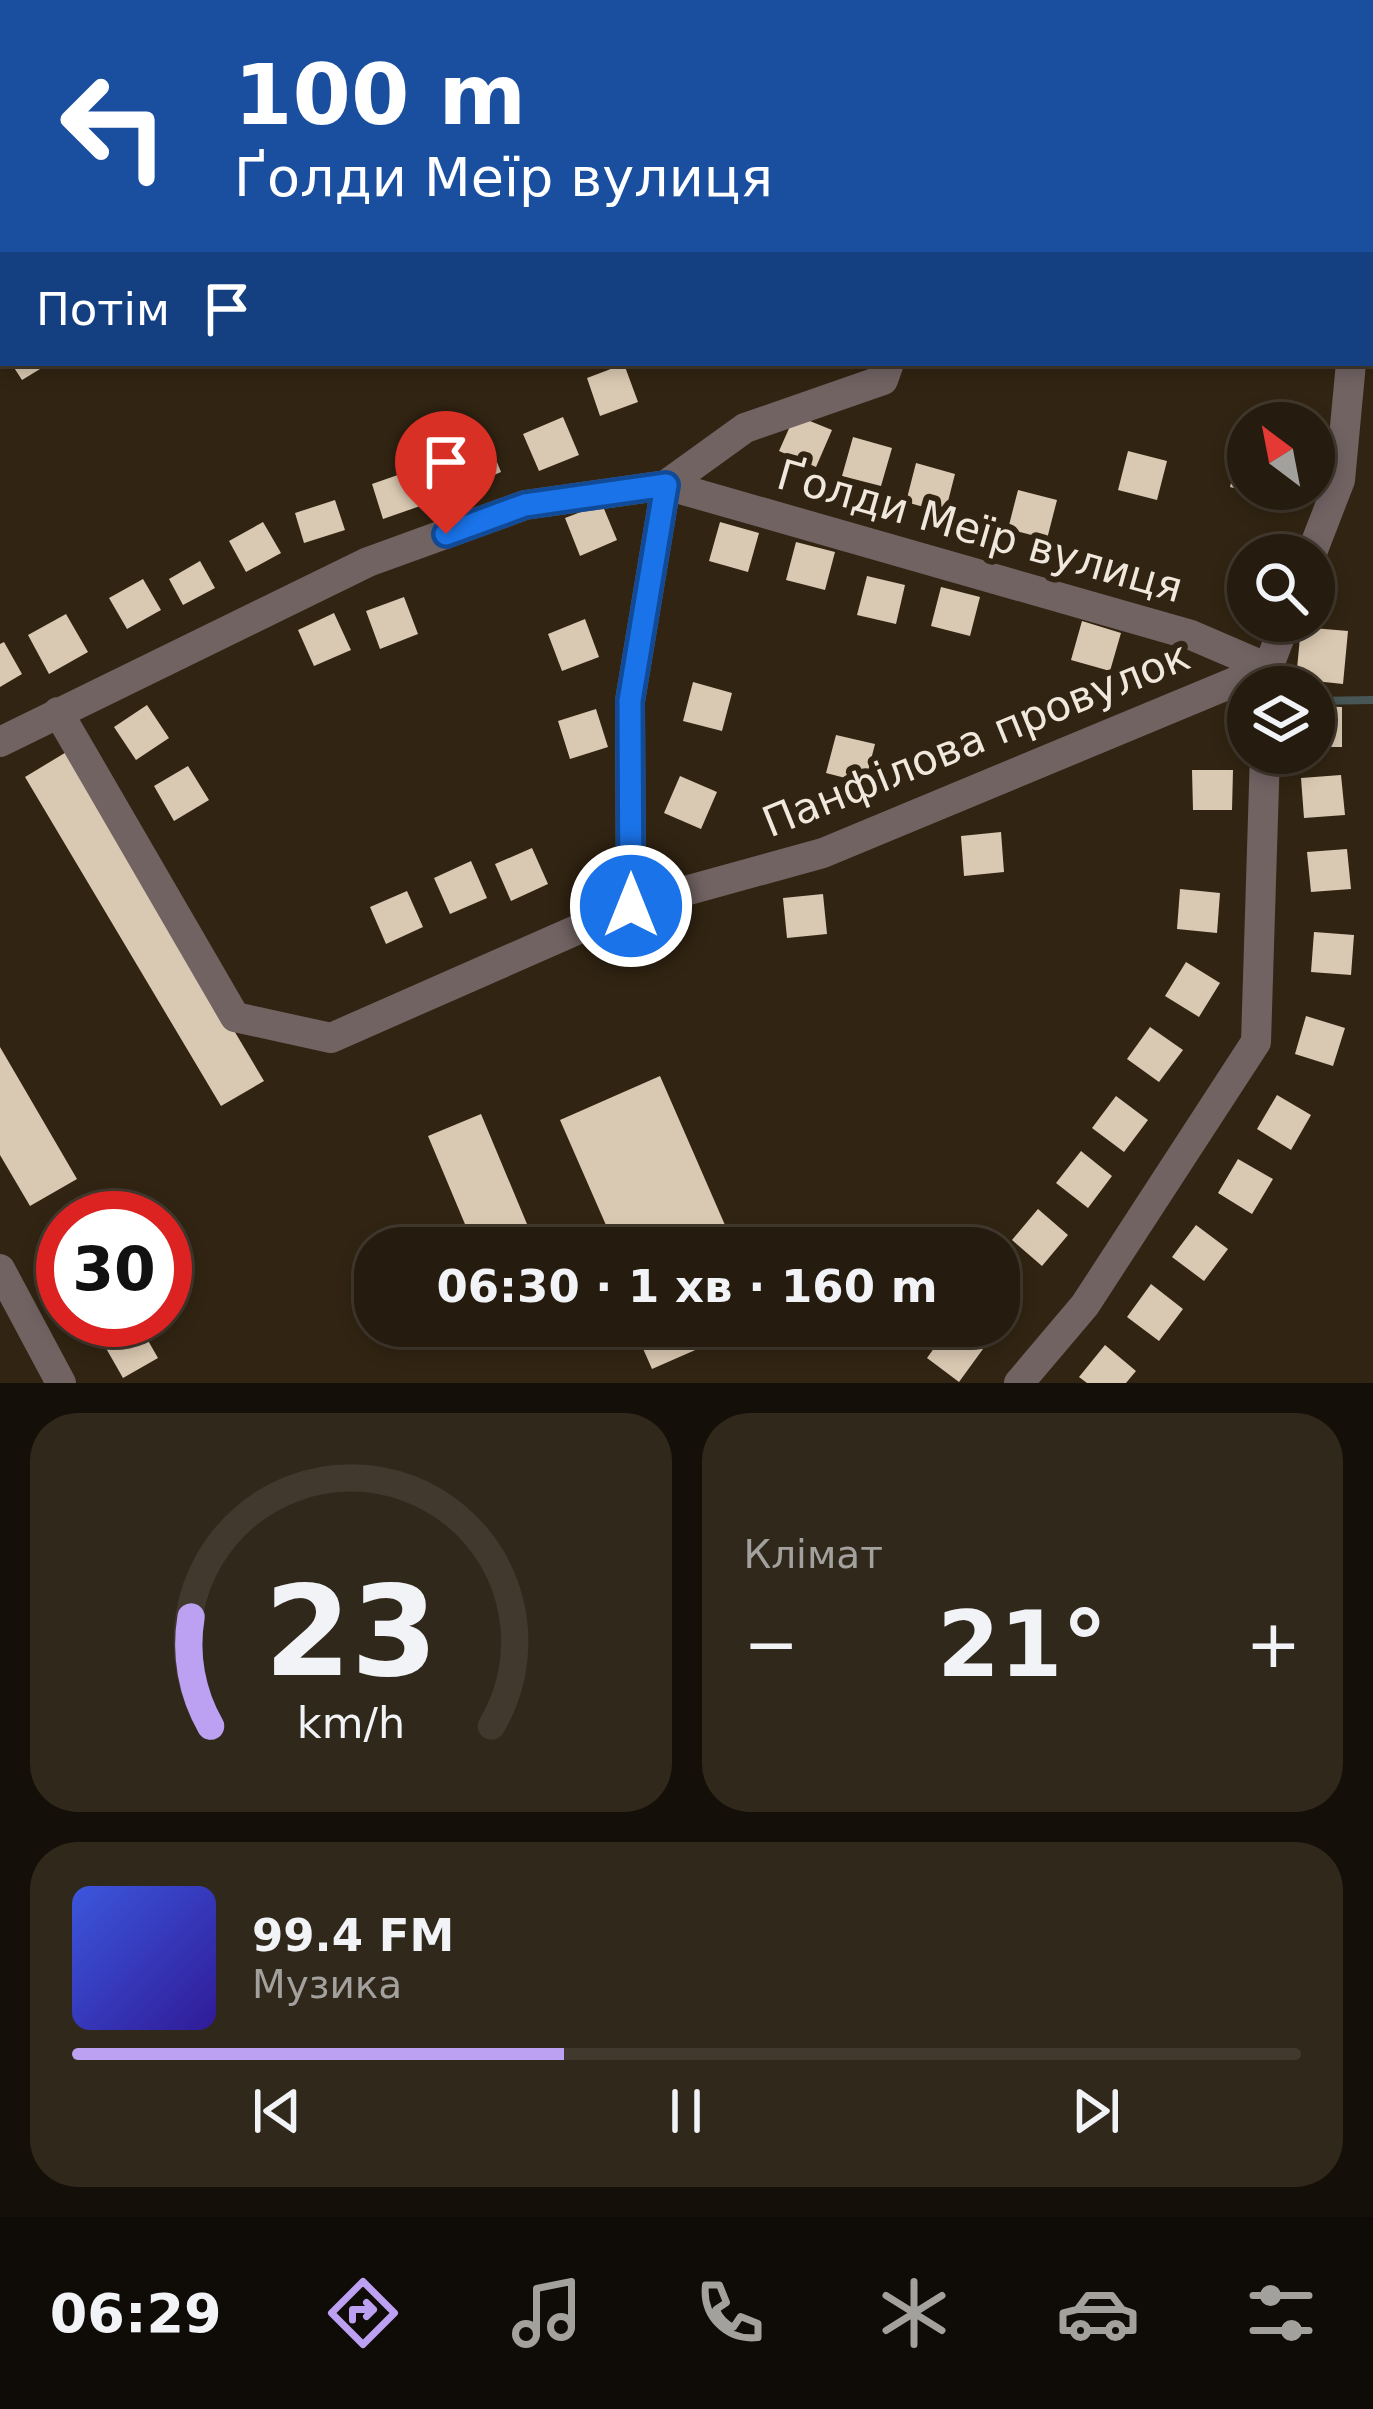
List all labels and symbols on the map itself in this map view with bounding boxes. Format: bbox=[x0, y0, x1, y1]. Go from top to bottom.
north arrow bbox=[1227, 402, 1335, 510]
pin bbox=[395, 411, 497, 534]
street label: Ґолди Меїр вулиця bbox=[772, 450, 1188, 612]
street label: Панфілова провулок bbox=[755, 631, 1197, 847]
position arrow bbox=[568, 843, 694, 969]
speed limit sign: 30 bbox=[36, 1191, 192, 1347]

